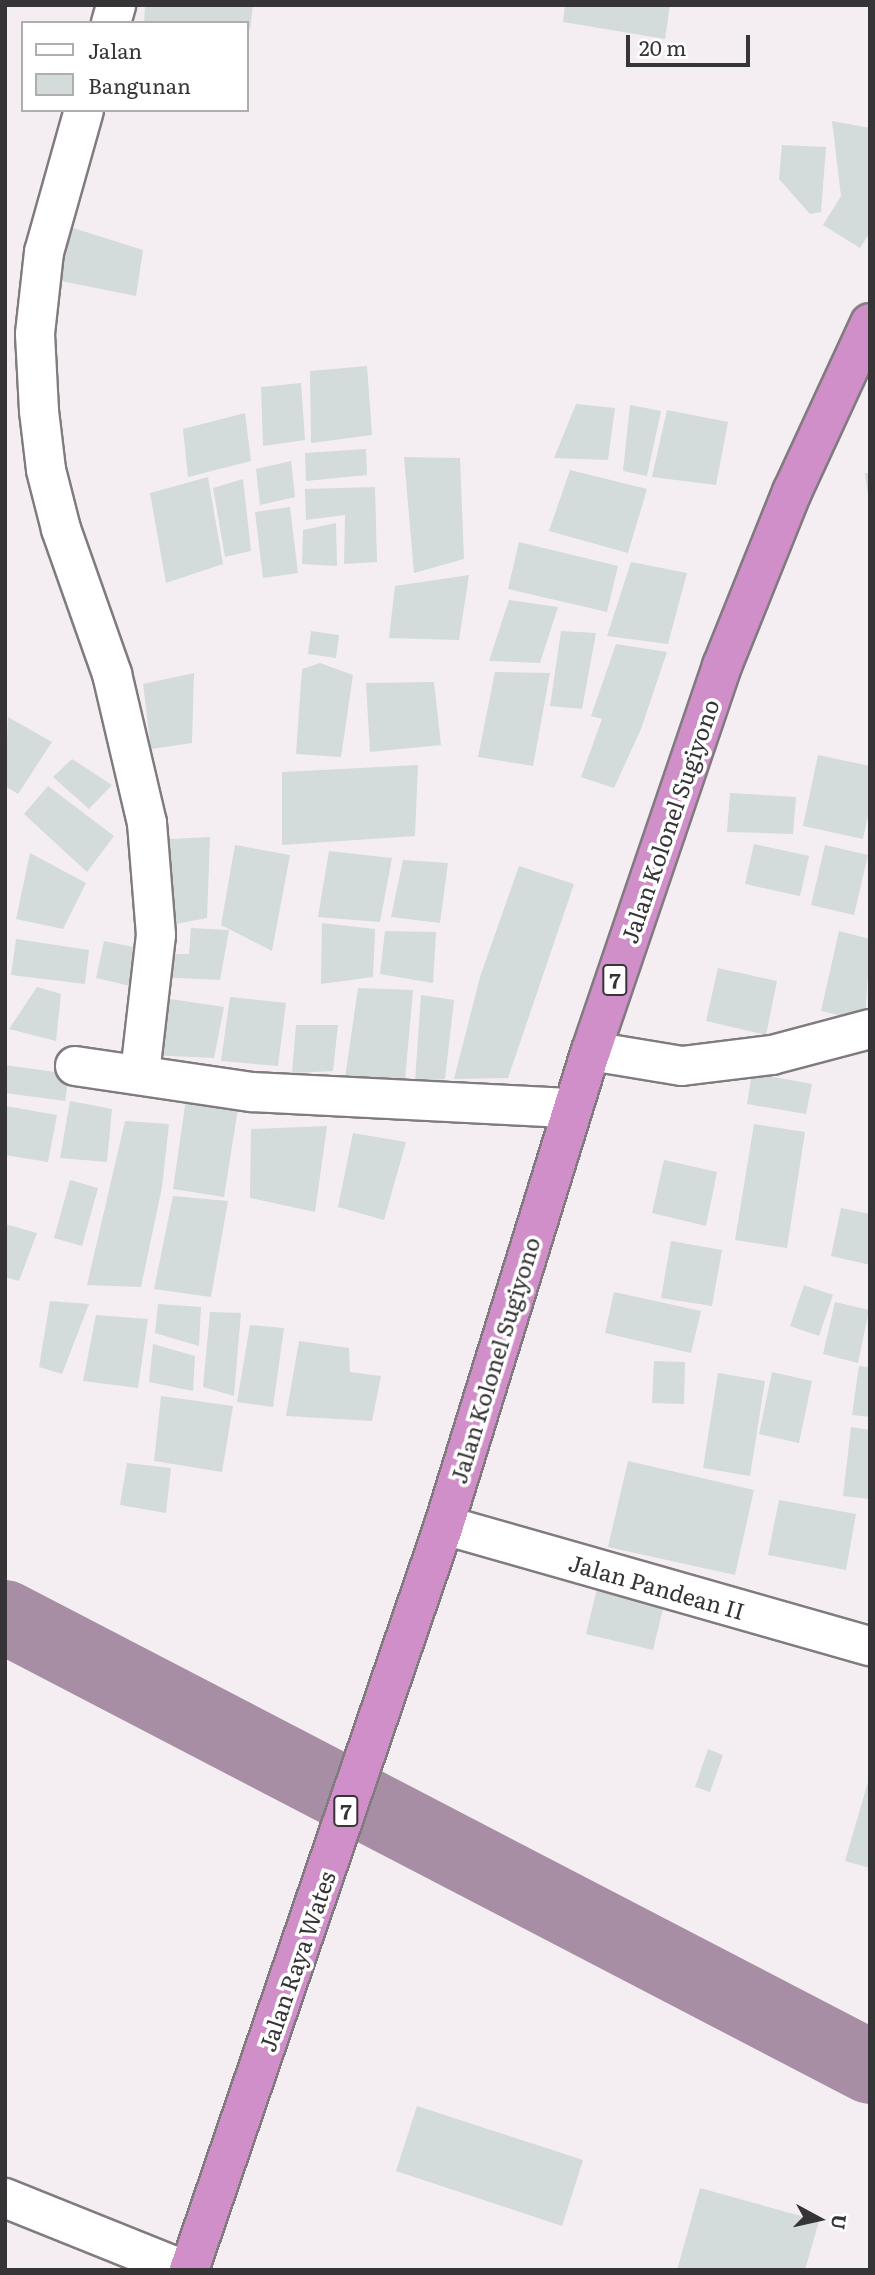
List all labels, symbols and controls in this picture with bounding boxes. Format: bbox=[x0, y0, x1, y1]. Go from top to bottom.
legend bbox=[21, 21, 248, 112]
scale bar bbox=[630, 21, 754, 65]
text: 20 m bbox=[639, 31, 686, 62]
text: Jalan bbox=[88, 34, 142, 65]
text: Bangunan bbox=[88, 69, 191, 100]
street label: Jalan Kolonel Sugiyono bbox=[614, 695, 724, 947]
road number: 7 bbox=[601, 962, 629, 998]
street label: Jalan Kolonel Sugiyono bbox=[443, 1234, 545, 1486]
street label: Jalan Pandean II bbox=[566, 1548, 748, 1624]
road number: 7 bbox=[332, 1794, 360, 1828]
street label: Jalan Raya Wates bbox=[252, 1867, 340, 2055]
north arrow bbox=[784, 2184, 854, 2254]
text: U bbox=[825, 2213, 855, 2231]

